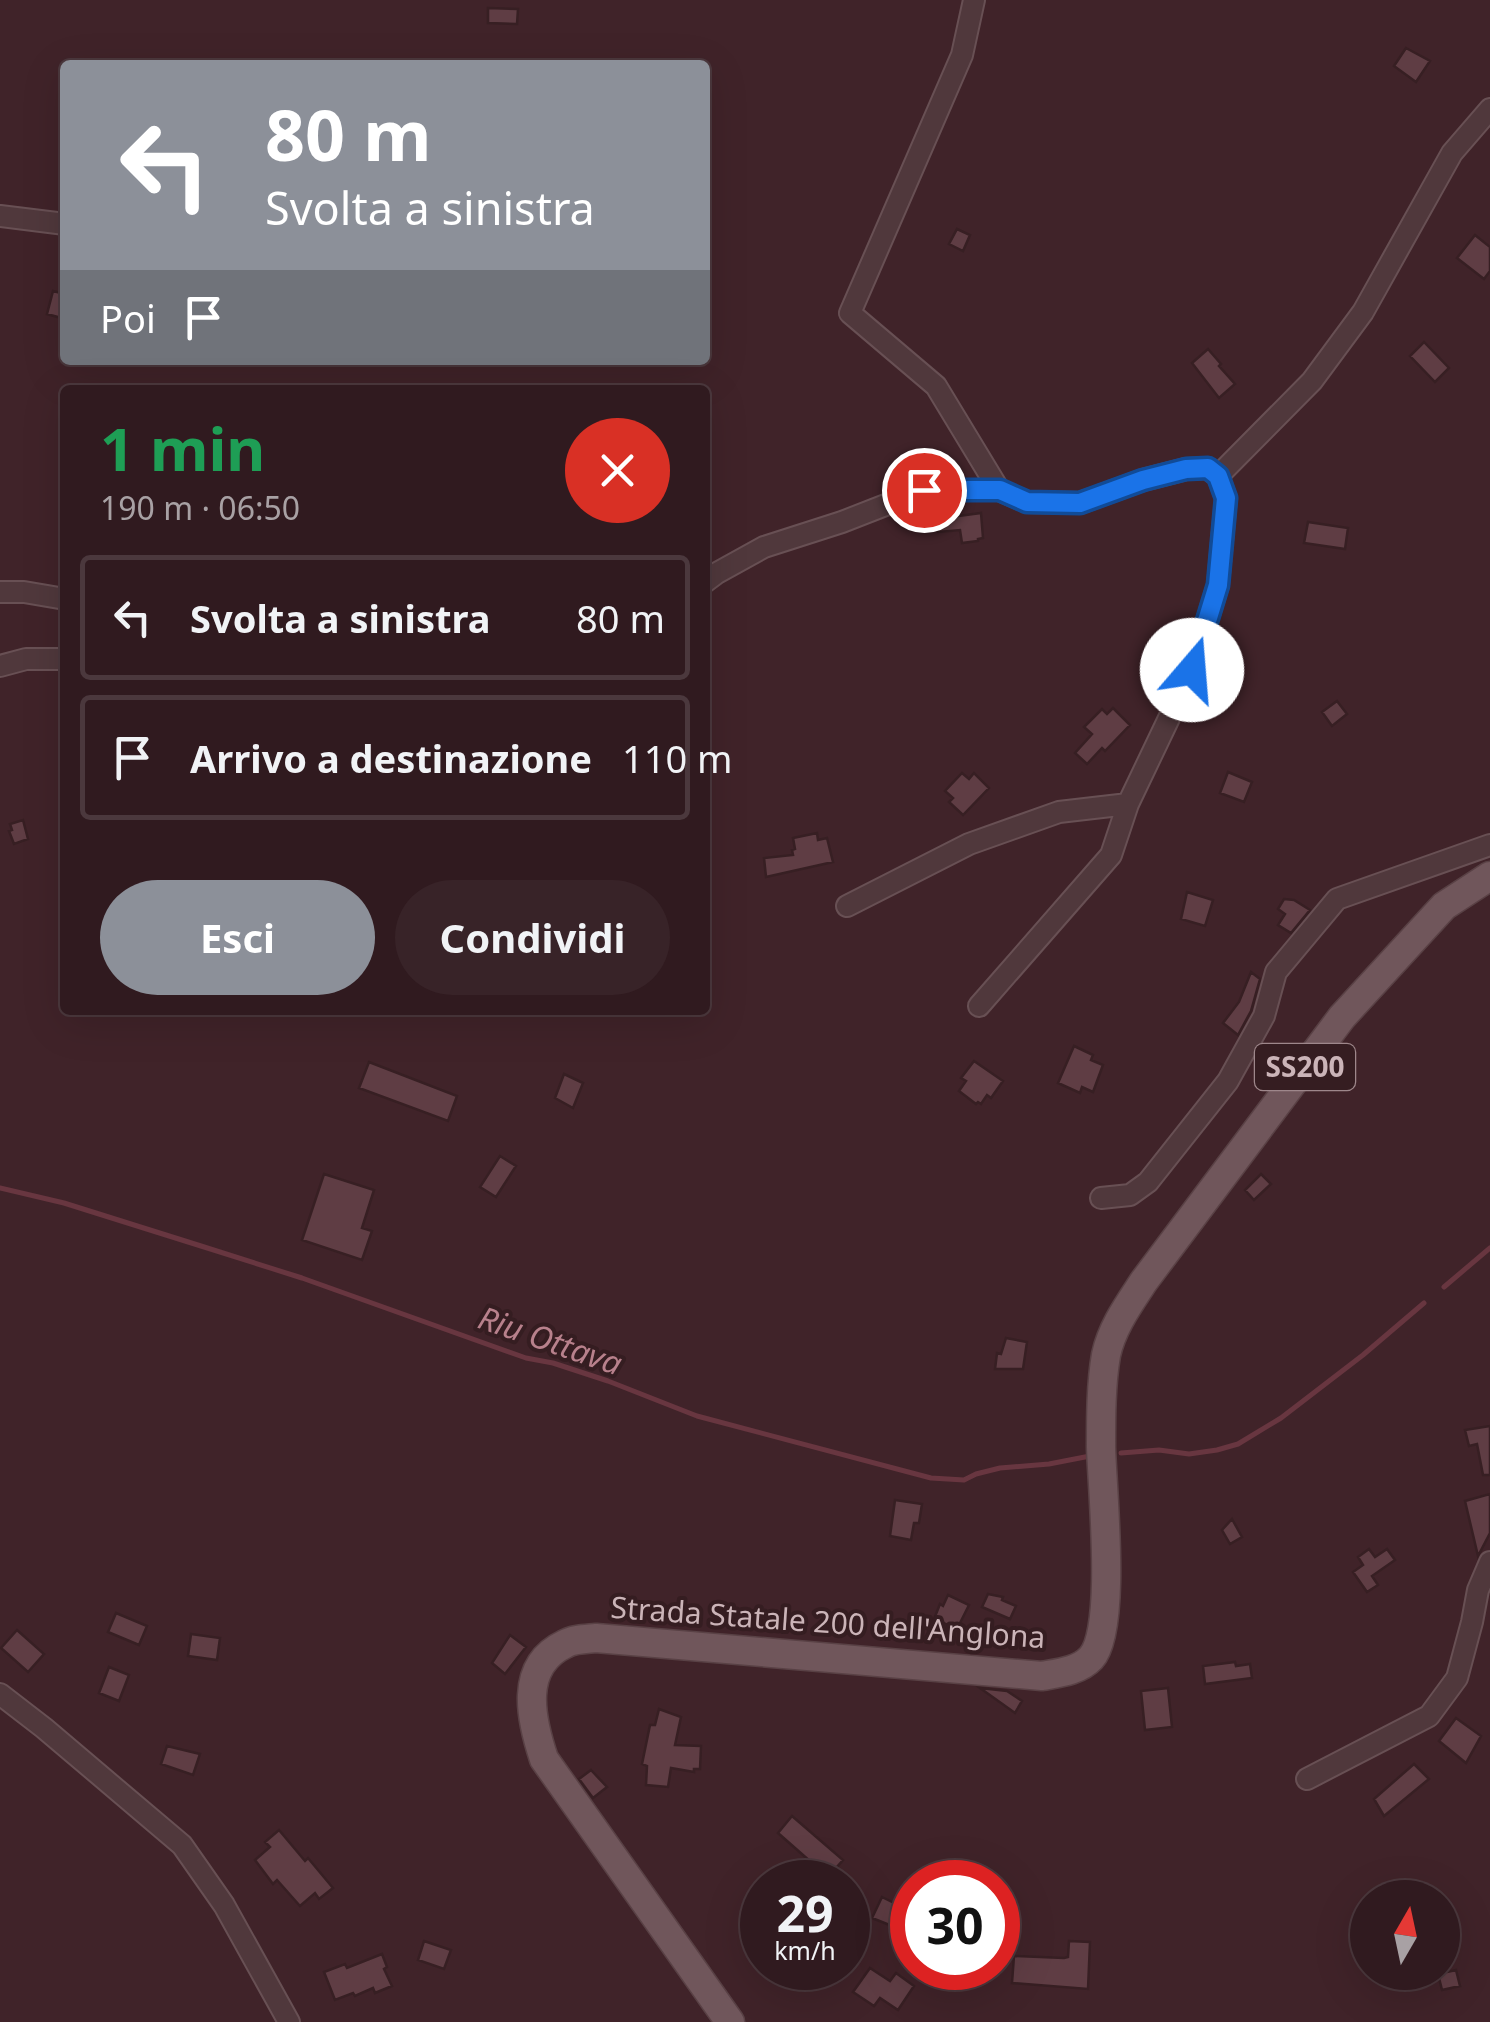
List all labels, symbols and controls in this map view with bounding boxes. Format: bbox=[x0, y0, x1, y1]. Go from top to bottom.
text: 80 m bbox=[265, 86, 432, 182]
icon: left bbox=[100, 100, 230, 230]
text: Svolta a sinistra bbox=[265, 177, 595, 238]
icon: arrive bbox=[176, 290, 231, 345]
text: Poi bbox=[100, 292, 156, 344]
text: 1 min bbox=[100, 407, 265, 489]
button: close bbox=[565, 418, 670, 523]
pin bbox=[882, 448, 967, 533]
icon: arrive bbox=[897, 463, 952, 518]
text: 190 m · 06:50 bbox=[100, 486, 300, 529]
icon: left bbox=[105, 590, 160, 645]
text: Svolta a sinistra bbox=[190, 592, 491, 644]
text: 80 m bbox=[576, 592, 665, 644]
position arrow bbox=[1140, 618, 1244, 722]
icon: arrive bbox=[105, 730, 160, 785]
text: Arrivo a destinazione bbox=[190, 732, 592, 784]
text: 110 m bbox=[622, 732, 733, 784]
button: Esci bbox=[100, 880, 375, 995]
button: Condividi bbox=[395, 880, 670, 995]
road number: SS200 bbox=[1255, 1044, 1355, 1090]
water label: Riu Ottava bbox=[473, 1295, 628, 1384]
street label: Strada Statale 200 dell'Anglona bbox=[609, 1586, 1047, 1657]
speed limit sign: 30 bbox=[890, 1860, 1020, 1990]
text: 29 bbox=[776, 1879, 834, 1947]
north arrow bbox=[1350, 1880, 1460, 1990]
map controls bbox=[1350, 1880, 1460, 1990]
text: km/h bbox=[774, 1933, 836, 1967]

